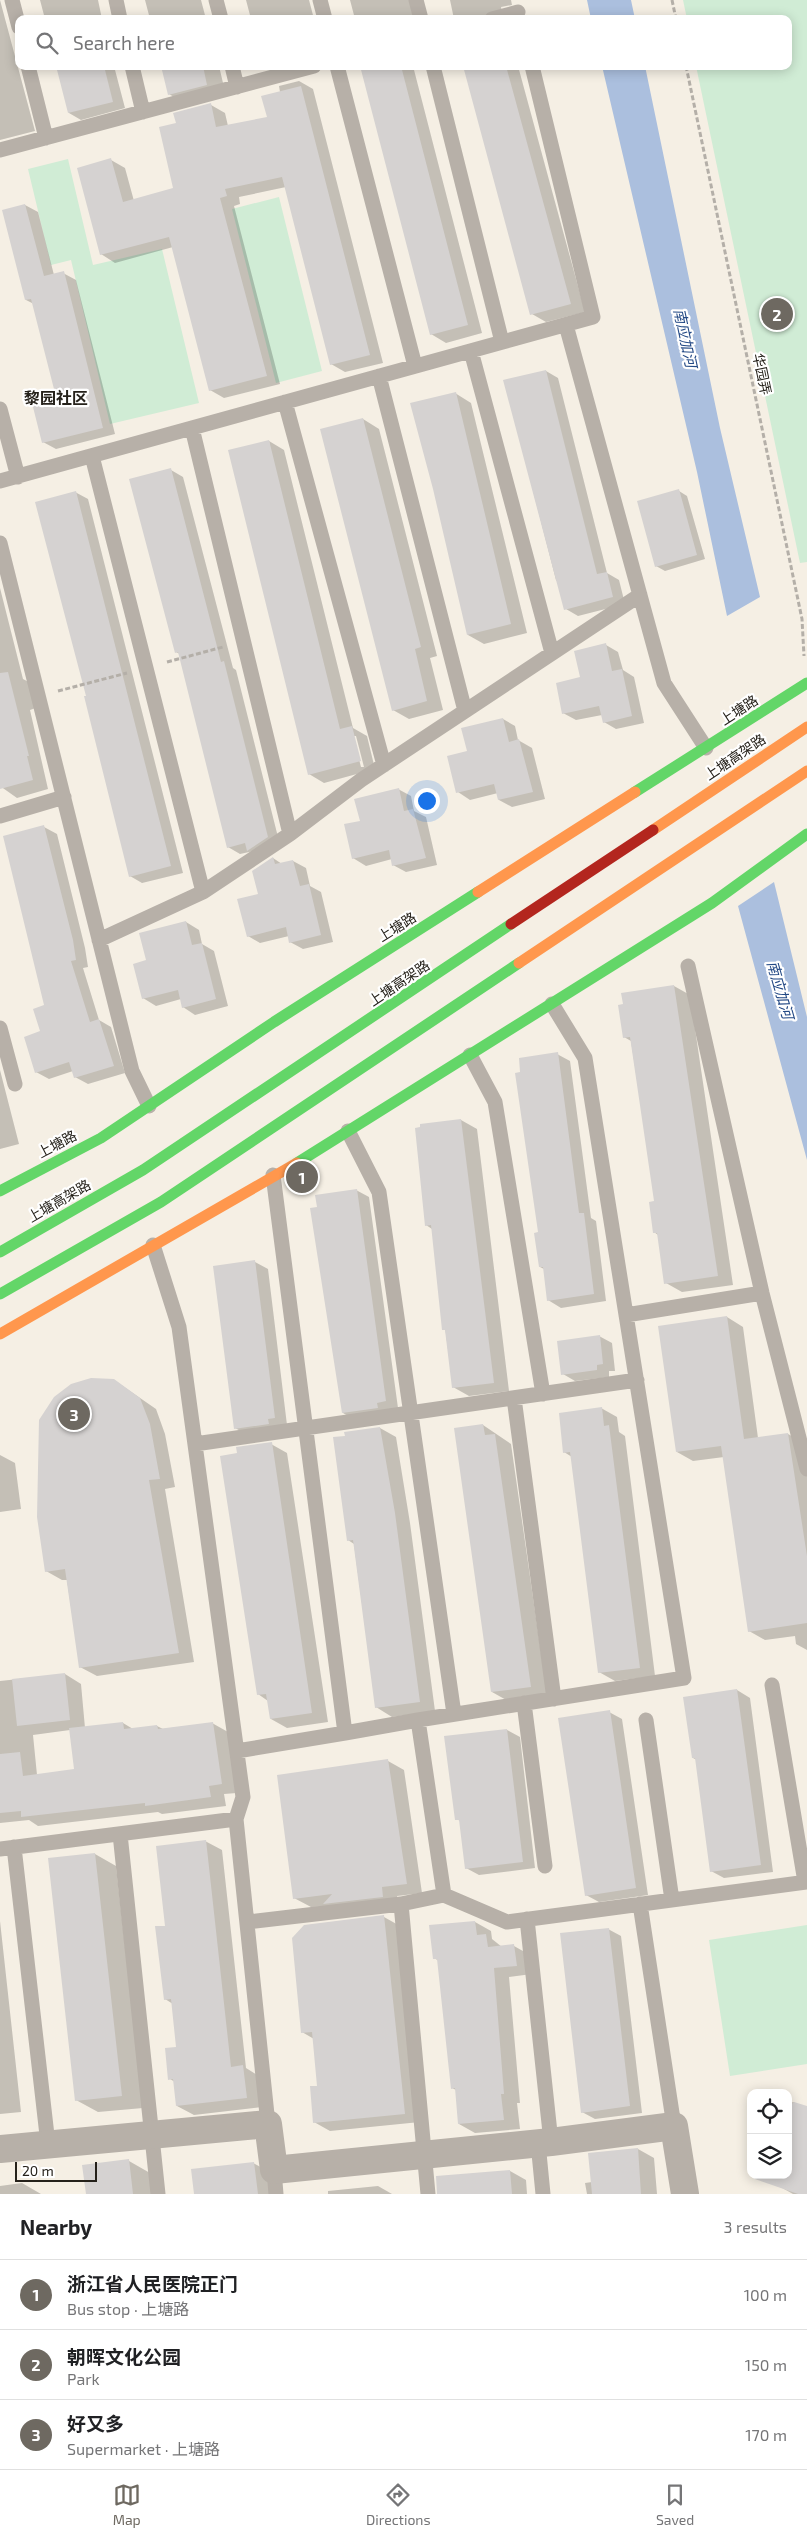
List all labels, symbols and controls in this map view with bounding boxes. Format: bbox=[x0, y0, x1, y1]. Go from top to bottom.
search box bbox=[15, 15, 792, 70]
icon: search bbox=[33, 29, 61, 57]
text: Search here bbox=[73, 31, 175, 54]
pin: 2 bbox=[761, 295, 793, 333]
water label: 南应加河 bbox=[671, 307, 702, 372]
street label: 华园弄 bbox=[750, 352, 775, 396]
district label: 黎园社区 bbox=[24, 388, 88, 407]
street label: 上塘路 bbox=[716, 691, 761, 728]
street label: 上塘高架路 bbox=[701, 730, 768, 783]
your location bbox=[414, 788, 440, 814]
street label: 上塘路 bbox=[374, 908, 419, 945]
street label: 上塘高架路 bbox=[365, 956, 432, 1009]
water label: 南应加河 bbox=[764, 958, 799, 1024]
street label: 上塘路 bbox=[34, 1126, 79, 1161]
pin: 1 bbox=[286, 1158, 318, 1196]
street label: 上塘高架路 bbox=[24, 1176, 93, 1225]
pin: 3 bbox=[58, 1395, 90, 1433]
map controls bbox=[747, 2089, 792, 2179]
button: locate bbox=[747, 2089, 792, 2134]
button: layers bbox=[747, 2134, 792, 2179]
scale bar bbox=[15, 2159, 98, 2182]
text: 20 m bbox=[22, 2162, 54, 2179]
text: Nearby bbox=[20, 2214, 92, 2239]
text: 3 results bbox=[724, 2217, 787, 2236]
text: 浙江省人民医院正门 bbox=[67, 2272, 238, 2295]
text: 1 bbox=[33, 2285, 39, 2304]
text: 100 m bbox=[744, 2285, 787, 2304]
text: Bus stop · 上塘路 bbox=[67, 2299, 189, 2318]
text: 朝晖文化公园 bbox=[67, 2345, 181, 2368]
text: 2 bbox=[31, 2355, 41, 2374]
text: 150 m bbox=[745, 2355, 787, 2374]
text: Park bbox=[67, 2369, 100, 2388]
text: 好又多 bbox=[67, 2412, 124, 2435]
text: 3 bbox=[31, 2425, 41, 2444]
text: 170 m bbox=[745, 2425, 787, 2444]
text: Supermarket · 上塘路 bbox=[67, 2439, 220, 2458]
tab: Map bbox=[113, 2481, 141, 2528]
tab: Directions bbox=[366, 2481, 431, 2528]
tab: Saved bbox=[656, 2481, 694, 2528]

